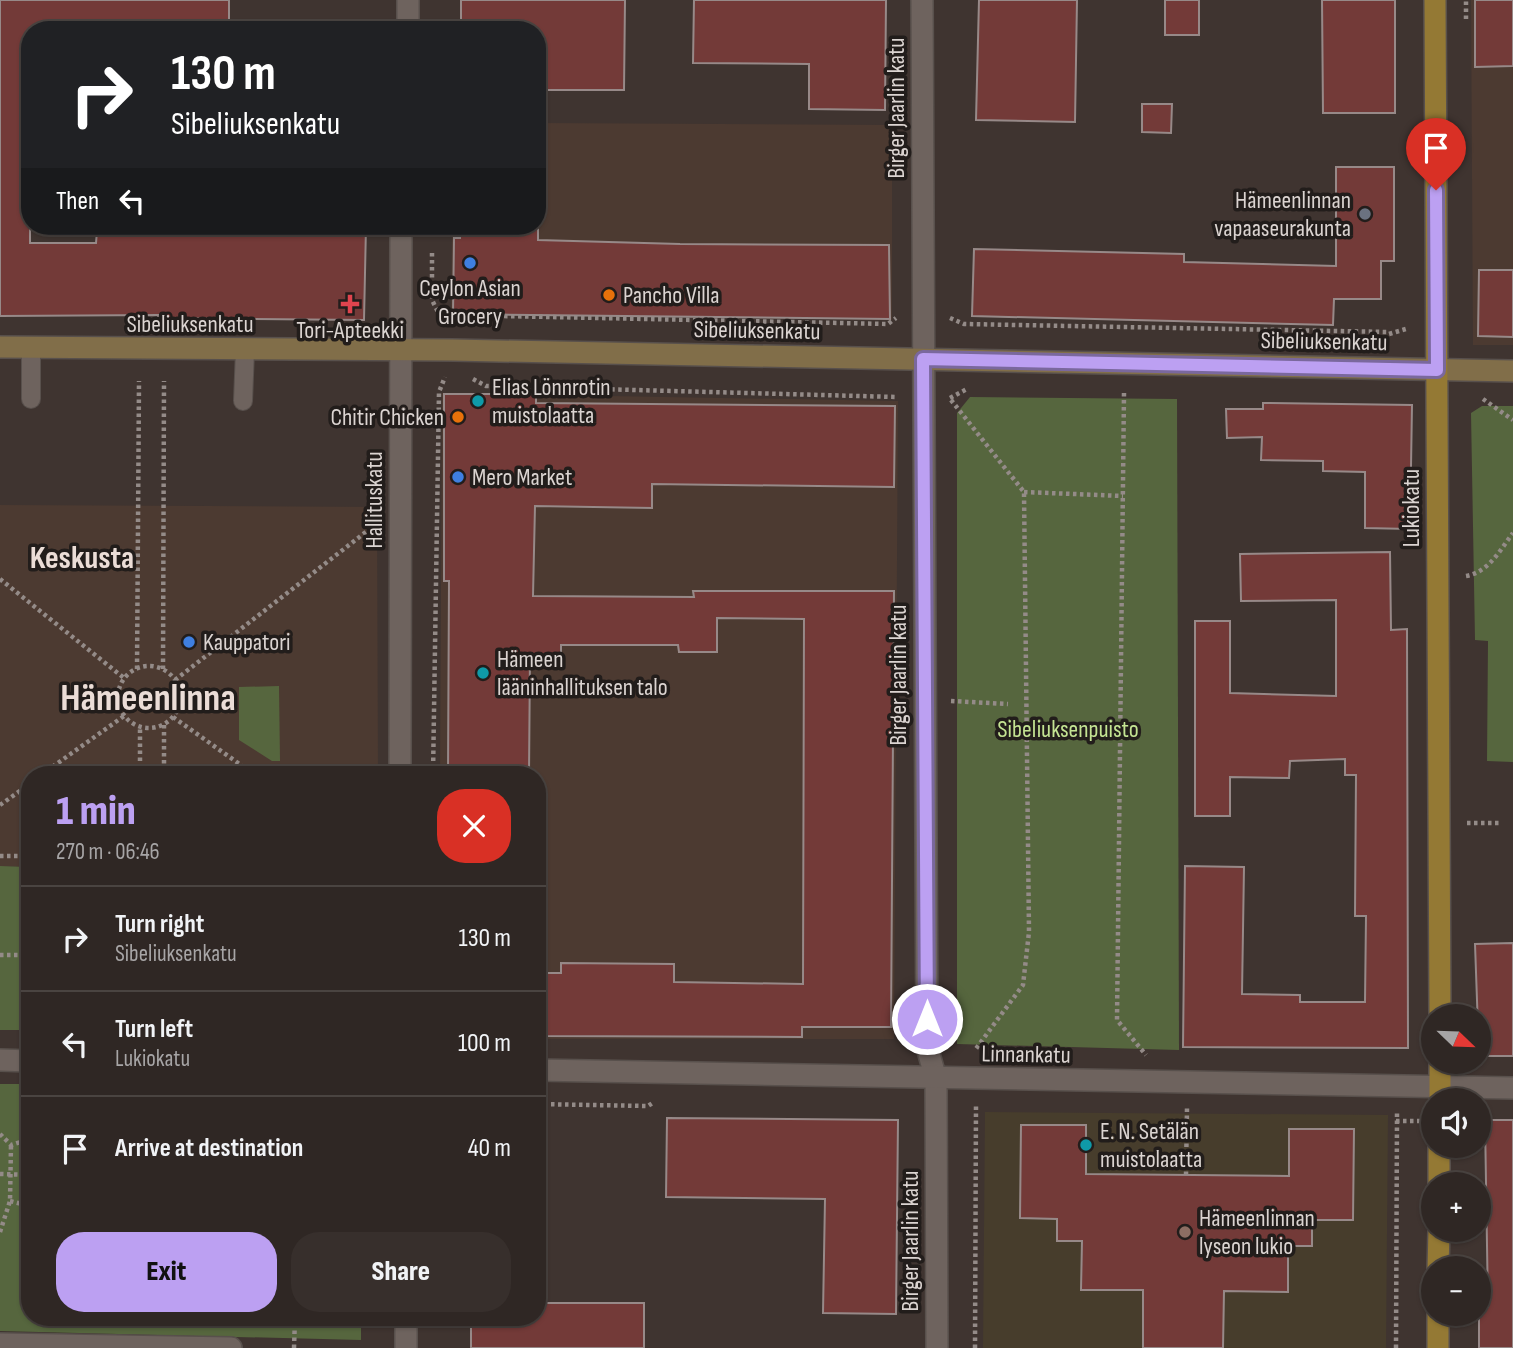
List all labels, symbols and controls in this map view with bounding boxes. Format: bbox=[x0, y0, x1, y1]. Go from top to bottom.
street label: Birger Jaarlin katu bbox=[882, 38, 911, 178]
text: 130 m bbox=[171, 45, 276, 104]
icon: right bbox=[56, 49, 147, 140]
text: Sibeliuksenkatu bbox=[171, 105, 340, 144]
pin bbox=[1406, 118, 1466, 190]
icon: arrive bbox=[1417, 129, 1455, 167]
icon: left bbox=[113, 182, 151, 220]
text: Then bbox=[56, 186, 99, 217]
place label: Hämeenlinnan vapaaseurakunta bbox=[1214, 186, 1351, 243]
marker: Hämeenlinnan vapaaseurakunta bbox=[1357, 206, 1373, 222]
marker: Ceylon Asian Grocery bbox=[462, 255, 478, 271]
place label: Ceylon Asian Grocery bbox=[419, 274, 521, 331]
place label: Pancho Villa bbox=[623, 281, 719, 310]
marker: Pancho Villa bbox=[601, 287, 617, 303]
marker: Tori-Apteekki bbox=[342, 296, 358, 312]
street label: Sibeliuksenkatu bbox=[127, 310, 253, 339]
street label: Sibeliuksenkatu bbox=[693, 315, 821, 346]
place label: Tori-Apteekki bbox=[296, 316, 404, 345]
street label: Sibeliuksenkatu bbox=[1260, 326, 1388, 357]
place label: Elias Lönnrotin muistolaatta bbox=[492, 373, 611, 430]
marker: Elias Lönnrotin muistolaatta bbox=[470, 393, 486, 409]
place label: Chitir Chicken bbox=[330, 403, 444, 432]
marker: Chitir Chicken bbox=[450, 409, 466, 425]
street label: Hallituskatu bbox=[360, 451, 389, 549]
place label: Mero Market bbox=[472, 463, 572, 492]
marker: Mero Market bbox=[450, 469, 466, 485]
street label: Lukiokatu bbox=[1397, 469, 1426, 547]
district label: Keskusta bbox=[30, 539, 134, 578]
street label: Birger Jaarlin katu bbox=[884, 605, 913, 745]
place label: Kauppatori bbox=[203, 628, 291, 657]
marker: Kauppatori bbox=[181, 634, 197, 650]
place label: Hämeen lääninhallituksen talo bbox=[497, 645, 668, 702]
marker: Hämeen lääninhallituksen talo bbox=[475, 665, 491, 681]
district label: Hämeenlinna bbox=[60, 676, 236, 721]
park label: Sibeliuksenpuisto bbox=[997, 715, 1139, 744]
text: 1 min bbox=[56, 786, 136, 837]
button: close bbox=[437, 789, 511, 863]
text: 270 m · 06:46 bbox=[56, 838, 160, 866]
text: Turn right bbox=[115, 909, 204, 940]
icon: right bbox=[56, 920, 94, 958]
text: 130 m bbox=[459, 923, 511, 954]
text: Sibeliuksenkatu bbox=[115, 940, 237, 968]
position arrow bbox=[890, 982, 964, 1056]
north arrow bbox=[1421, 1004, 1491, 1074]
map controls bbox=[1421, 1004, 1491, 1326]
text: Turn left bbox=[115, 1014, 193, 1045]
icon: left bbox=[56, 1025, 94, 1063]
text: 100 m bbox=[458, 1028, 511, 1059]
street label: Linnankatu bbox=[981, 1039, 1071, 1070]
text: Lukiokatu bbox=[115, 1045, 190, 1073]
button: sound bbox=[1421, 1088, 1491, 1158]
place label: E. N. Setälän muistolaatta bbox=[1100, 1117, 1202, 1174]
icon: arrive bbox=[56, 1130, 94, 1168]
text: Arrive at destination bbox=[115, 1133, 303, 1164]
text: 40 m bbox=[468, 1133, 511, 1164]
marker: E. N. Setälän muistolaatta bbox=[1078, 1137, 1094, 1153]
street label: Birger Jaarlin katu bbox=[896, 1171, 925, 1311]
button: + bbox=[1421, 1172, 1491, 1242]
place label: Hämeenlinnan lyseon lukio bbox=[1199, 1204, 1315, 1261]
marker: Hämeenlinnan lyseon lukio bbox=[1177, 1224, 1193, 1240]
button: Exit bbox=[56, 1232, 277, 1312]
button: Share bbox=[291, 1232, 511, 1312]
button: − bbox=[1421, 1256, 1491, 1326]

